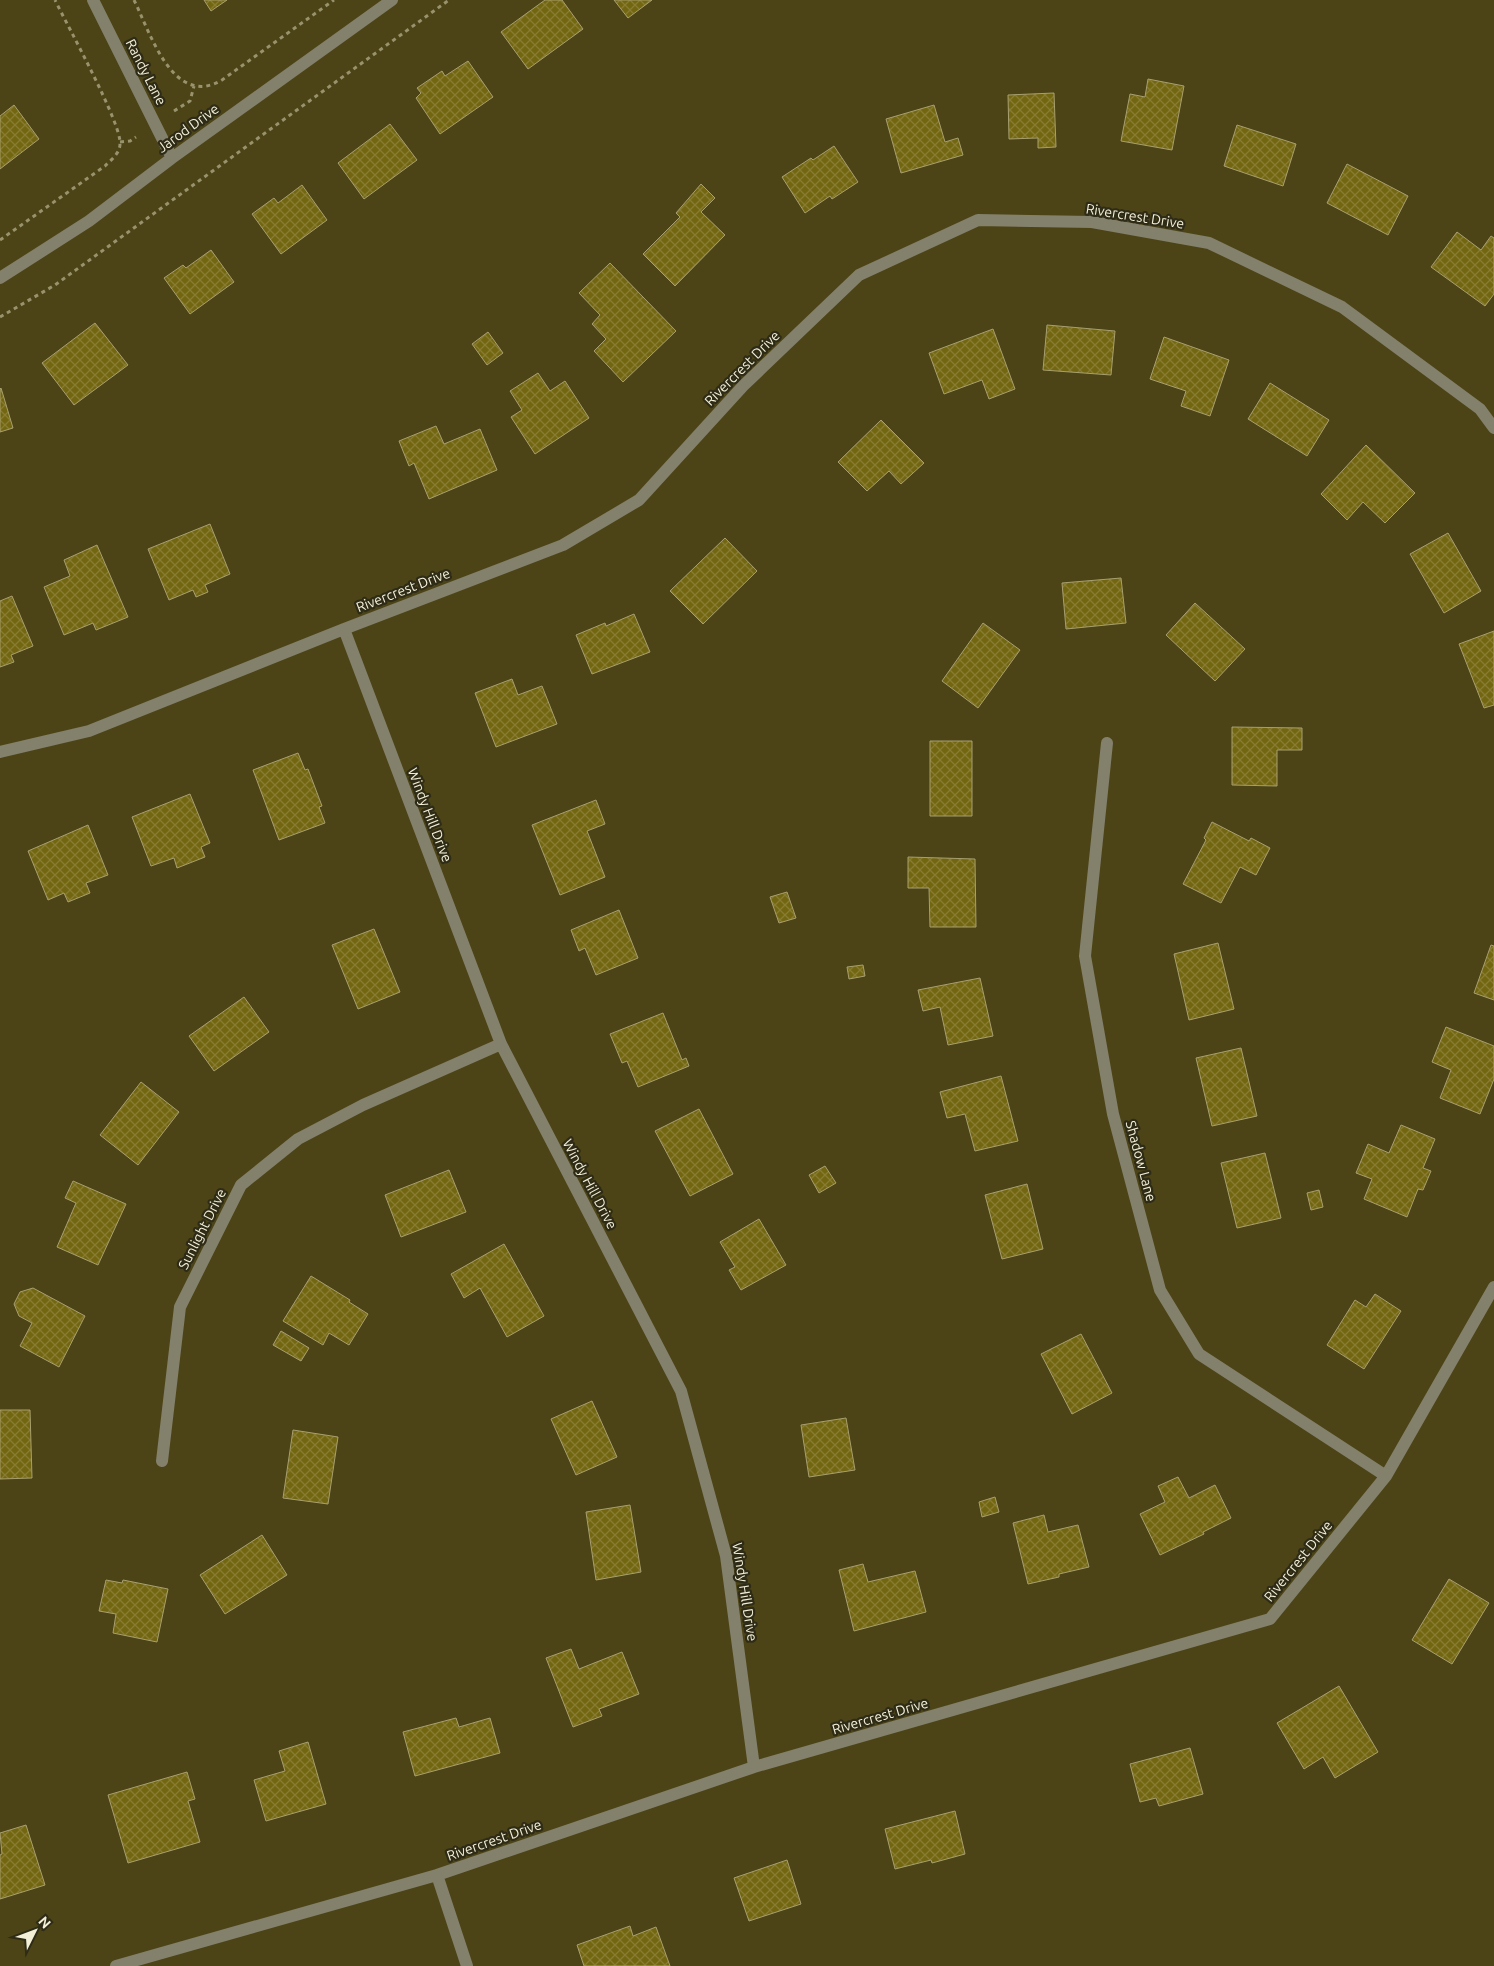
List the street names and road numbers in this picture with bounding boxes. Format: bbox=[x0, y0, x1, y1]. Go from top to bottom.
street label: Randy Lane bbox=[123, 36, 169, 108]
street label: Jarod Drive bbox=[154, 100, 222, 156]
street label: Rivercrest Drive bbox=[1085, 200, 1185, 232]
street label: Rivercrest Drive bbox=[701, 327, 783, 409]
street label: Rivercrest Drive bbox=[354, 565, 452, 615]
street label: Windy Hill Drive bbox=[405, 766, 455, 864]
street label: Shadow Lane bbox=[1123, 1119, 1159, 1203]
street label: Windy Hill Drive bbox=[560, 1136, 620, 1232]
street label: Sunlight Drive bbox=[175, 1186, 229, 1272]
street label: Rivercrest Drive bbox=[1261, 1517, 1335, 1605]
street label: Windy Hill Drive bbox=[729, 1542, 761, 1642]
street label: Rivercrest Drive bbox=[830, 1695, 930, 1737]
street label: Rivercrest Drive bbox=[444, 1816, 544, 1864]

